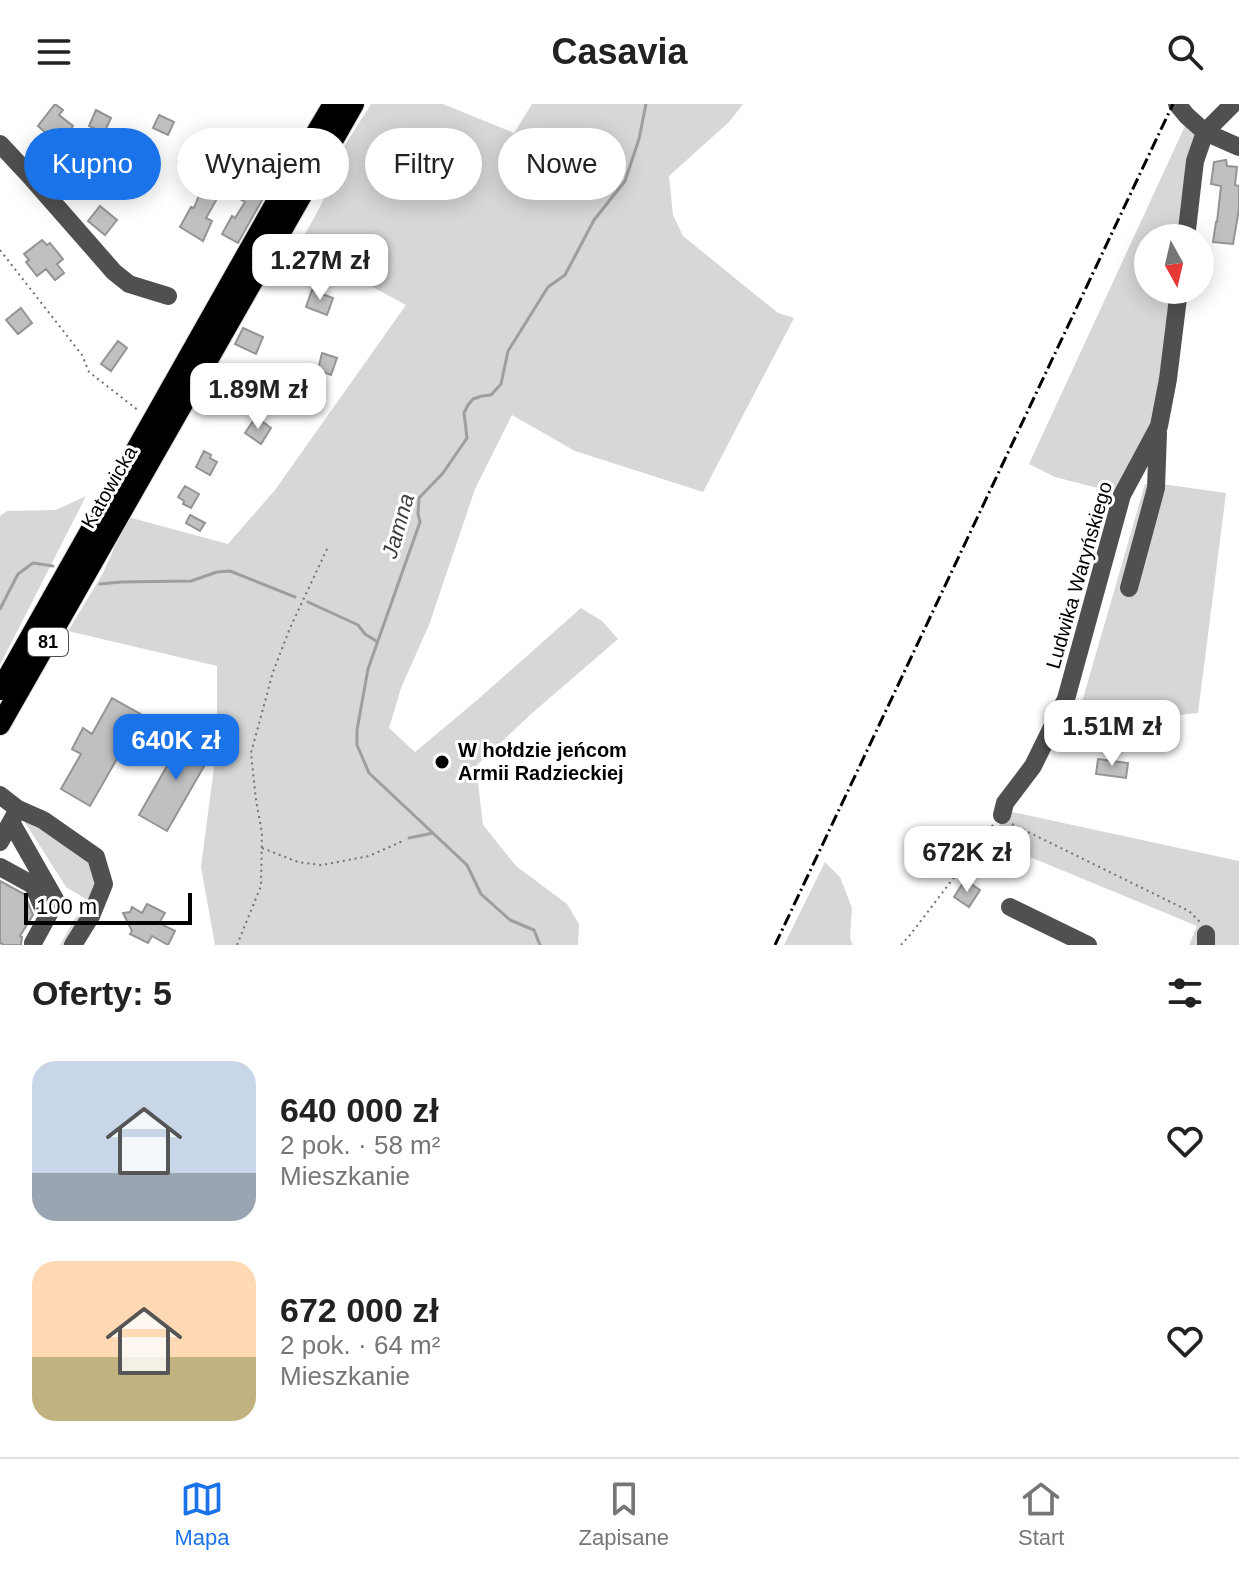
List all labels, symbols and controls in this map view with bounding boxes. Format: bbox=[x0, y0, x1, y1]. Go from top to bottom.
icon: menu bbox=[32, 30, 76, 74]
icon: search bbox=[1163, 30, 1207, 74]
text: Casavia bbox=[551, 31, 688, 72]
chip: Kupno bbox=[24, 128, 161, 200]
chip: Wynajem bbox=[177, 128, 349, 200]
chip: Filtry bbox=[365, 128, 482, 200]
chip: Nowe bbox=[498, 128, 626, 200]
north arrow bbox=[1134, 224, 1214, 304]
map controls bbox=[1134, 224, 1214, 304]
pin: 1.27M zł bbox=[237, 234, 403, 302]
text: 1.27M zł bbox=[270, 245, 370, 275]
pin: 1.89M zł bbox=[175, 363, 341, 431]
text: 1.89M zł bbox=[208, 374, 308, 404]
street label: Katowicka bbox=[77, 441, 142, 532]
street label: Ludwika Waryńskiego bbox=[1042, 479, 1116, 671]
water label: Jamna bbox=[377, 491, 419, 562]
road number: 81 bbox=[28, 628, 68, 656]
pin: 1.51M zł bbox=[1029, 700, 1195, 768]
text: 1.51M zł bbox=[1062, 711, 1162, 741]
pin: 640K zł bbox=[102, 714, 250, 782]
text: 640K zł bbox=[131, 725, 221, 755]
place label: W hołdzie jeńcom Armii Radzieckiej bbox=[458, 739, 627, 784]
marker: W hołdzie jeńcom Armii Radzieckiej bbox=[433, 753, 451, 771]
pin: 672K zł bbox=[893, 826, 1041, 894]
text: 672K zł bbox=[922, 837, 1012, 867]
scale bar bbox=[24, 889, 192, 925]
text: 100 m bbox=[36, 894, 97, 919]
icon: filters bbox=[1163, 971, 1207, 1015]
text: Oferty: 5 bbox=[32, 974, 172, 1012]
text: 640 000 zł bbox=[280, 1091, 439, 1129]
icon: home bbox=[96, 1093, 192, 1189]
icon: heart bbox=[1163, 1119, 1207, 1163]
text: 2 pok. · 58 m² bbox=[280, 1130, 440, 1160]
text: Mieszkanie bbox=[280, 1161, 410, 1191]
text: 672 000 zł bbox=[280, 1291, 439, 1329]
icon: home bbox=[96, 1293, 192, 1389]
icon: heart bbox=[1163, 1319, 1207, 1363]
text: 2 pok. · 64 m² bbox=[280, 1330, 440, 1360]
text: Mieszkanie bbox=[280, 1361, 410, 1391]
tab: Mapa bbox=[174, 1477, 230, 1551]
tab: Zapisane bbox=[579, 1477, 669, 1551]
tab: Start bbox=[1018, 1477, 1064, 1551]

